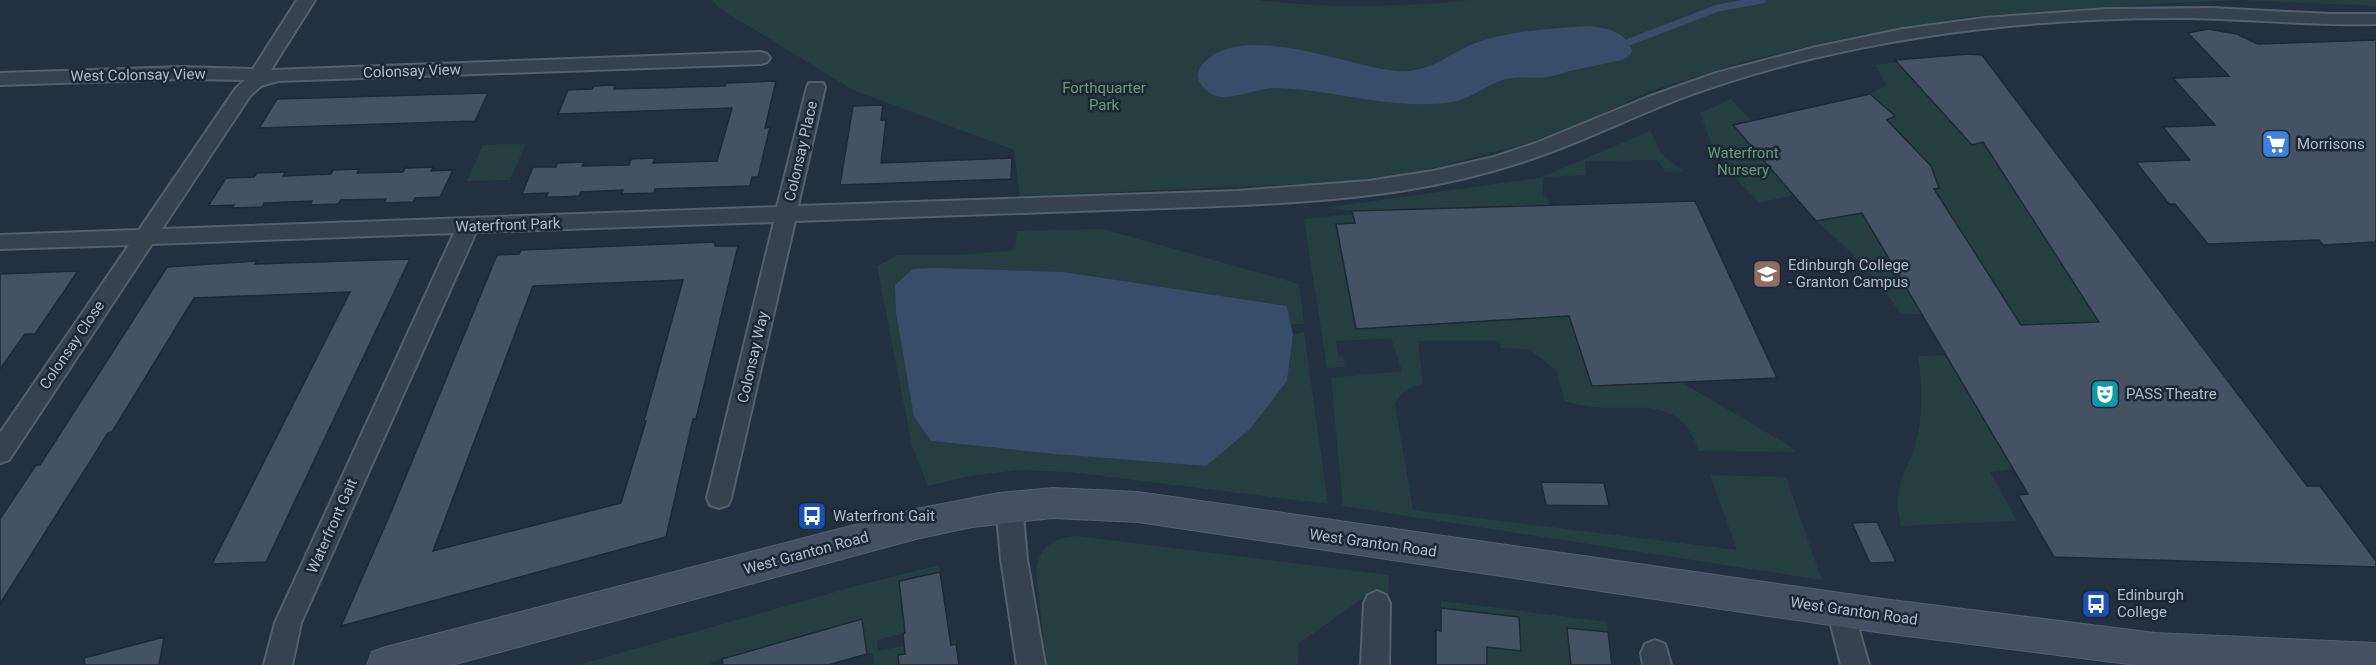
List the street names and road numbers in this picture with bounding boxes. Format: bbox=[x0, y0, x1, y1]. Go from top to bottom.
street label: Colonsay View bbox=[363, 60, 461, 82]
street label: West Colonsay View bbox=[70, 65, 206, 85]
street label: Colonsay Place bbox=[781, 99, 821, 203]
street label: Waterfront Park bbox=[455, 214, 561, 236]
street label: Colonsay Close bbox=[36, 297, 108, 393]
street label: Colonsay Way bbox=[734, 309, 772, 405]
street label: Waterfront Gait bbox=[303, 476, 361, 576]
street label: West Granton Road bbox=[1308, 525, 1438, 561]
street label: West Granton Road bbox=[742, 528, 870, 578]
street label: West Granton Road bbox=[1789, 593, 1919, 629]

